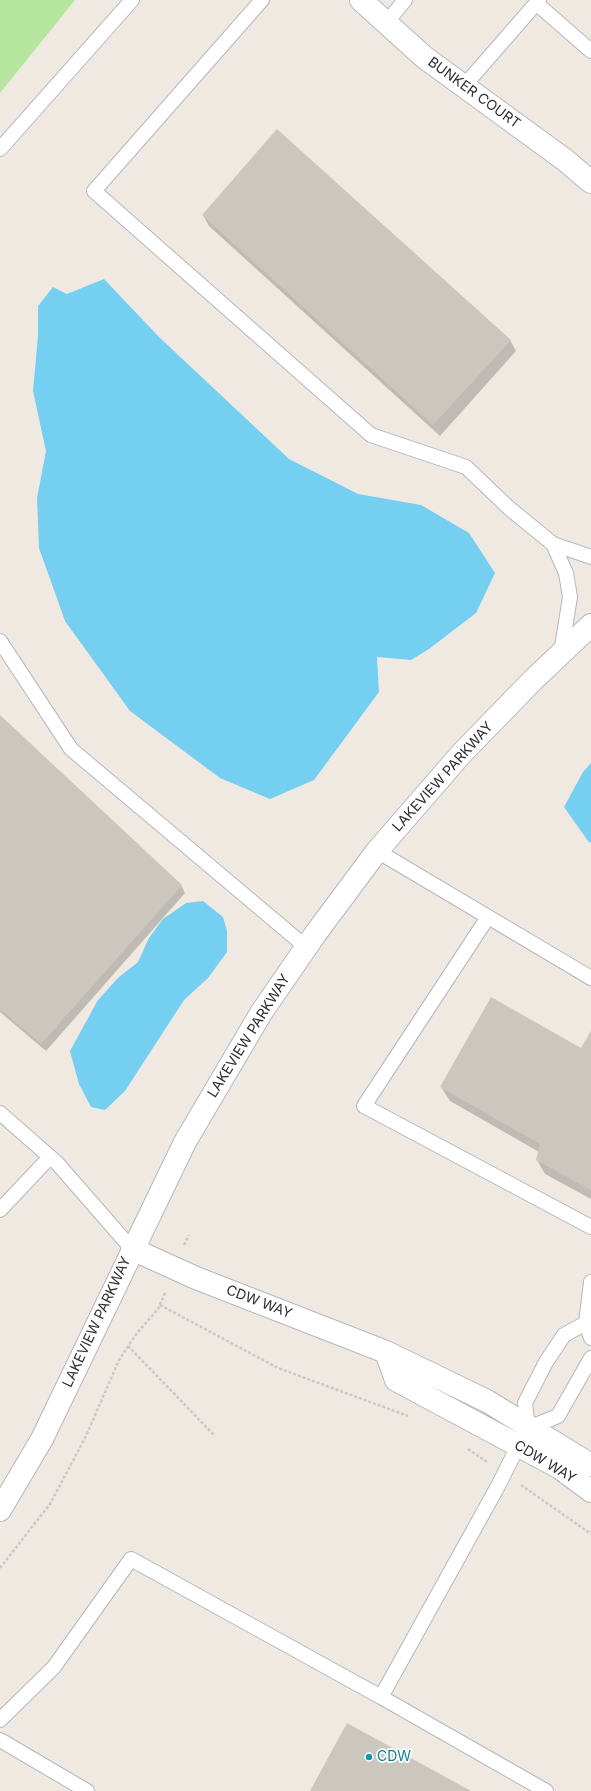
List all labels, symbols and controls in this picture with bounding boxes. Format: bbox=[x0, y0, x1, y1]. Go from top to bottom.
street label: BUNKER COURT bbox=[424, 54, 524, 132]
street label: LAKEVIEW PARKWAY bbox=[389, 719, 497, 835]
street label: LAKEVIEW PARKWAY bbox=[204, 971, 294, 1101]
street label: LAKEVIEW PARKWAY bbox=[59, 1254, 135, 1390]
street label: CDW WAY bbox=[224, 1282, 294, 1322]
street label: CDW WAY bbox=[511, 1437, 579, 1487]
place label: CDW bbox=[377, 1749, 411, 1765]
marker: CDW bbox=[364, 1752, 374, 1762]

